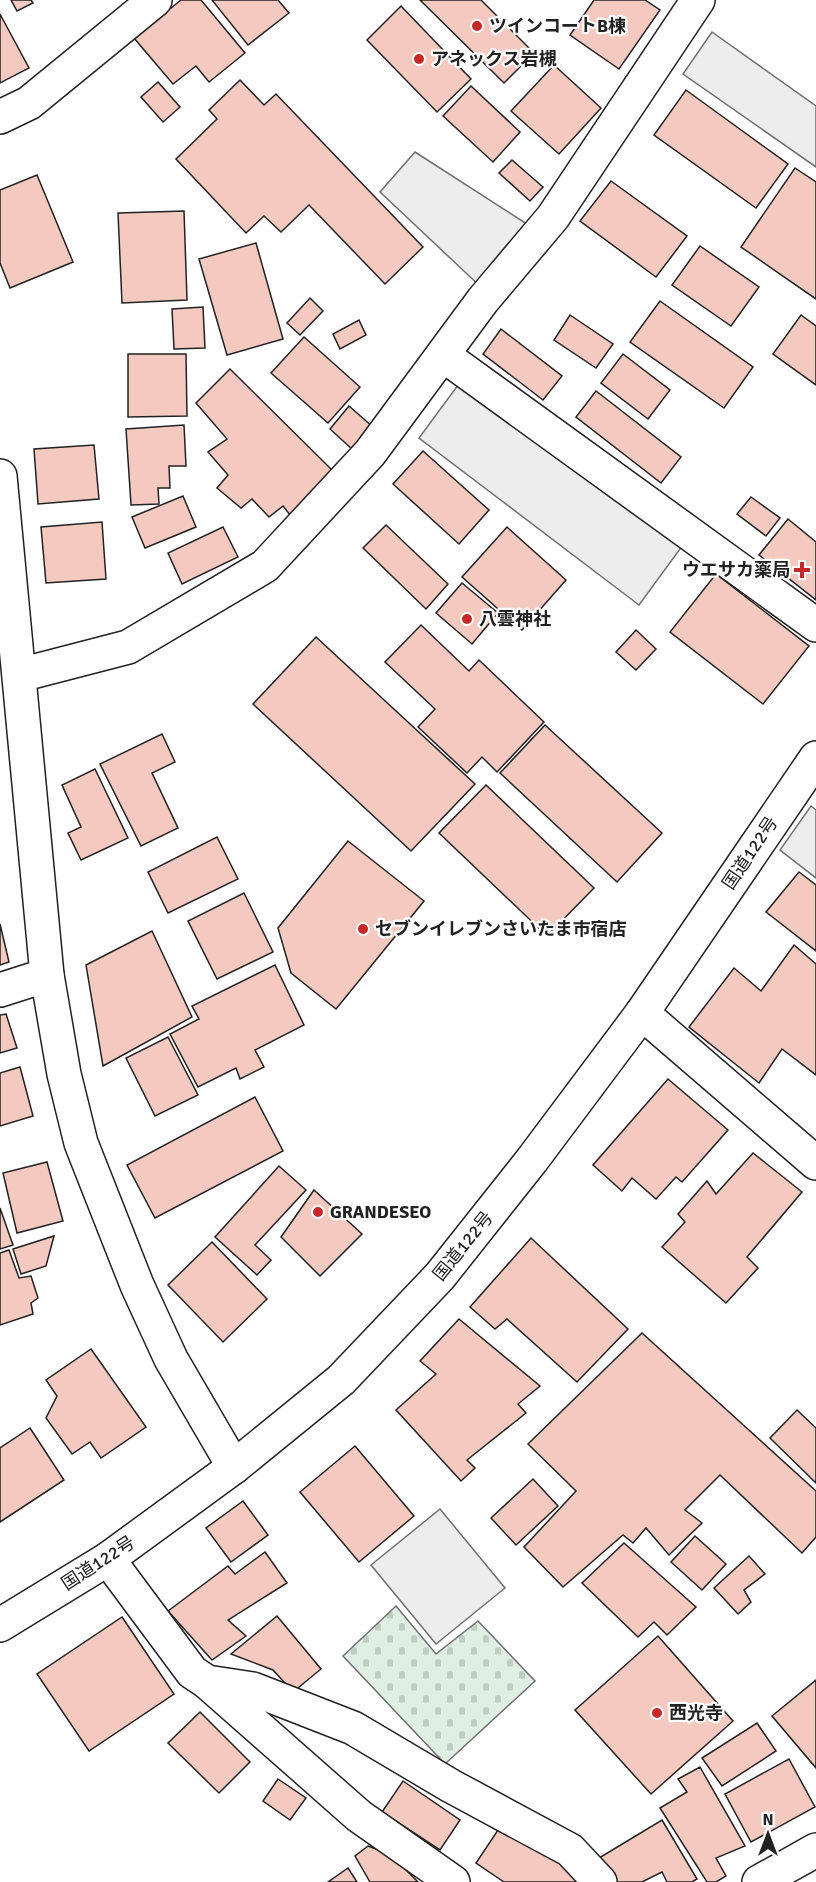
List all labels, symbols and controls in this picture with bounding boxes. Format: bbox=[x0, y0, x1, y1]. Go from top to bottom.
place label: ツインコートB棟 bbox=[489, 15, 626, 37]
marker: ツインコートB棟 bbox=[470, 19, 484, 33]
place label: アネックス岩槻 bbox=[431, 48, 556, 70]
marker: アネックス岩槻 bbox=[412, 52, 426, 66]
place label: ウエサカ薬局 bbox=[682, 559, 790, 581]
marker: ウエサカ薬局 bbox=[795, 563, 809, 577]
place label: 八雲神社 bbox=[479, 608, 551, 630]
marker: 八雲神社 bbox=[460, 612, 474, 626]
street label: 国道122号 bbox=[718, 812, 782, 894]
place label: セブンイレブンさいたま市宿店 bbox=[375, 918, 626, 940]
marker: セブンイレブンさいたま市宿店 bbox=[356, 922, 370, 936]
place label: GRANDESEO bbox=[330, 1201, 431, 1223]
marker: GRANDESEO bbox=[311, 1205, 325, 1219]
street label: 国道122号 bbox=[428, 1207, 498, 1285]
street label: 国道122号 bbox=[57, 1531, 139, 1595]
place label: 西光寺 bbox=[669, 1702, 723, 1724]
marker: 西光寺 bbox=[650, 1706, 664, 1720]
north arrow bbox=[738, 1804, 798, 1864]
text: N bbox=[762, 1810, 774, 1830]

